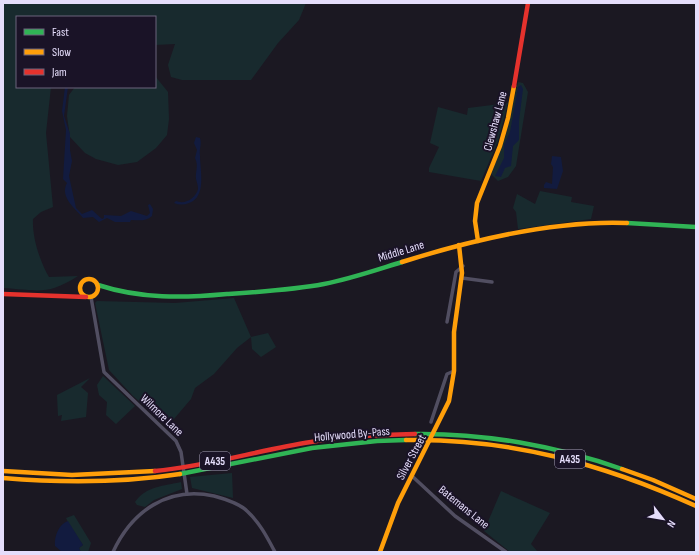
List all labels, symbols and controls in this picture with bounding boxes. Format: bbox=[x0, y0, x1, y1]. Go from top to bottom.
legend bbox=[16, 16, 156, 88]
text: Fast bbox=[52, 25, 69, 40]
text: Slow bbox=[52, 45, 71, 60]
text: Jam bbox=[51, 65, 67, 80]
street label: Clewshaw Lane bbox=[480, 89, 511, 153]
street label: Middle Lane bbox=[376, 237, 426, 266]
street label: Wilmore Lane bbox=[137, 391, 186, 440]
street label: Hollywood By-Pass bbox=[314, 424, 391, 445]
street label: Silver Street bbox=[393, 432, 430, 483]
road number: A435 bbox=[555, 450, 585, 468]
road number: A435 bbox=[200, 452, 230, 470]
street label: Batemans Lane bbox=[435, 482, 492, 533]
north arrow bbox=[643, 499, 683, 539]
text: N bbox=[664, 518, 678, 530]

